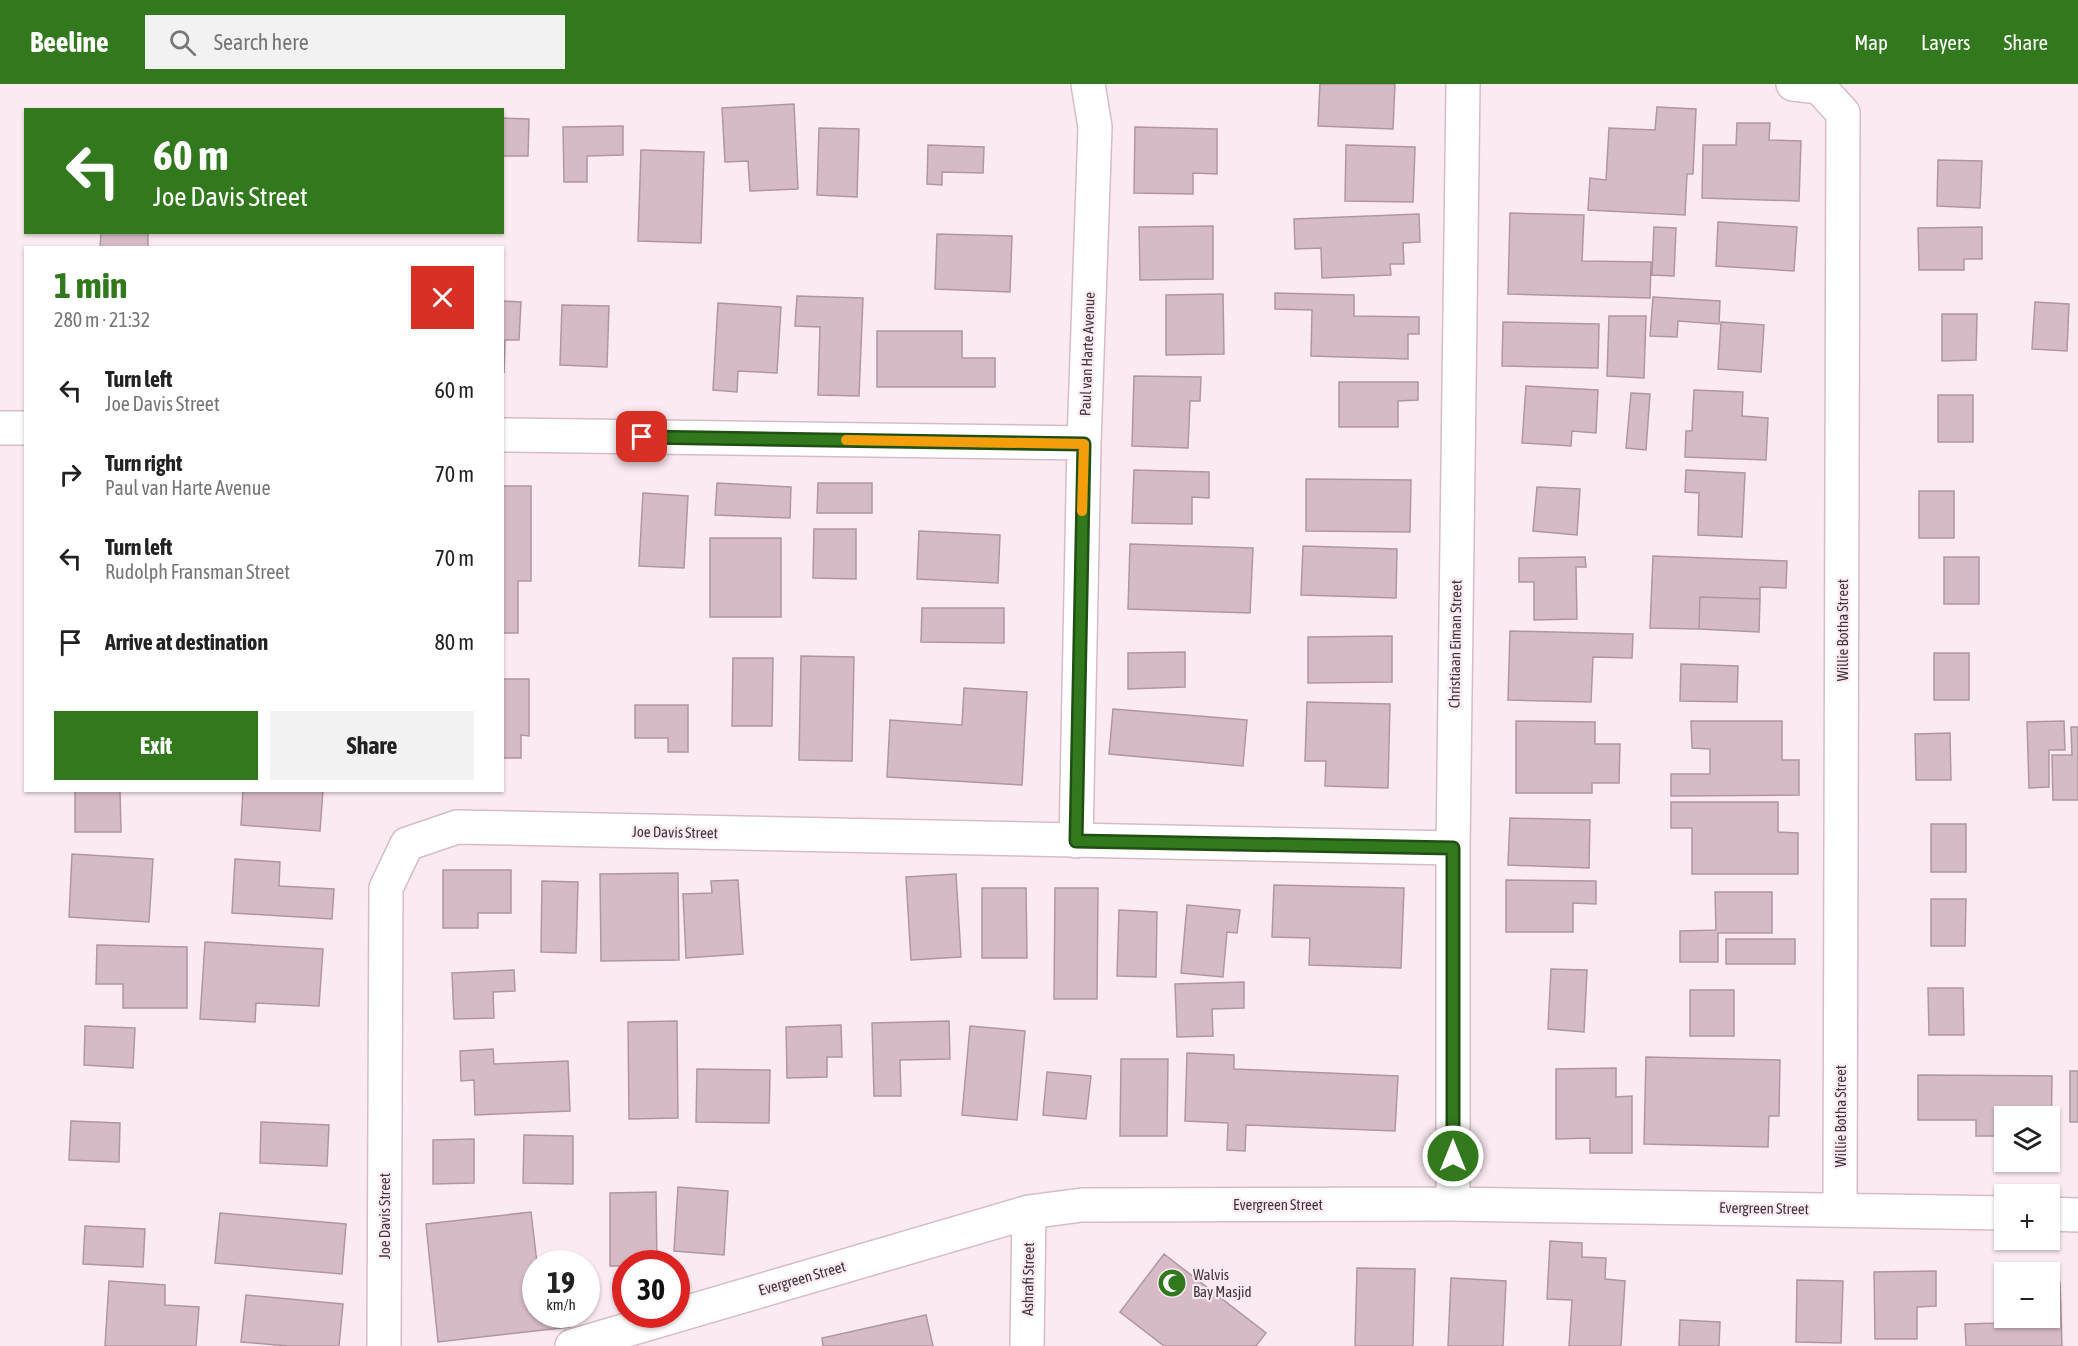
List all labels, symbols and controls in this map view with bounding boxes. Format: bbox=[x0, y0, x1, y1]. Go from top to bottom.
search box bbox=[145, 15, 565, 69]
text: Beeline bbox=[30, 26, 109, 58]
icon: search bbox=[166, 26, 199, 59]
text: Search here bbox=[214, 29, 309, 55]
text: Map bbox=[1854, 30, 1888, 54]
text: Layers bbox=[1921, 30, 1971, 54]
text: Share bbox=[2004, 30, 2048, 54]
text: 60 m bbox=[153, 131, 228, 179]
icon: left bbox=[54, 132, 132, 210]
text: Joe Davis Street bbox=[153, 181, 308, 212]
text: 1 min bbox=[54, 264, 128, 306]
button: close bbox=[411, 266, 474, 329]
street label: Paul van Harte Avenue bbox=[1076, 291, 1098, 416]
text: 280 m · 21:32 bbox=[54, 308, 150, 331]
text: Turn left bbox=[105, 366, 172, 392]
icon: left bbox=[54, 374, 87, 407]
text: 60 m bbox=[434, 377, 474, 403]
text: Joe Davis Street bbox=[105, 392, 220, 415]
pin bbox=[616, 411, 667, 462]
icon: arrive bbox=[625, 420, 658, 453]
text: Turn right bbox=[105, 450, 182, 476]
icon: right bbox=[54, 458, 87, 491]
text: 70 m bbox=[434, 461, 474, 487]
text: Paul van Harte Avenue bbox=[105, 476, 271, 499]
text: Turn left bbox=[105, 534, 172, 560]
icon: left bbox=[54, 542, 87, 575]
text: 70 m bbox=[434, 545, 474, 571]
text: Rudolph Fransman Street bbox=[105, 560, 290, 583]
street label: Willie Botha Street bbox=[1834, 579, 1851, 681]
street label: Christiaan Eiman Street bbox=[1445, 580, 1465, 708]
icon: arrive bbox=[54, 626, 87, 659]
text: Arrive at destination bbox=[105, 629, 268, 655]
text: 80 m bbox=[434, 629, 474, 655]
button: Exit bbox=[54, 711, 258, 780]
button: Share bbox=[270, 711, 474, 780]
street label: Joe Davis Street bbox=[632, 823, 718, 841]
street label: Willie Botha Street bbox=[1832, 1065, 1849, 1167]
map controls bbox=[1994, 1106, 2060, 1328]
button: layers bbox=[1994, 1106, 2060, 1172]
position arrow bbox=[1421, 1124, 1485, 1188]
street label: Joe Davis Street bbox=[376, 1173, 393, 1259]
button: + bbox=[1994, 1184, 2060, 1250]
street label: Evergreen Street bbox=[1233, 1196, 1323, 1213]
street label: Evergreen Street bbox=[1719, 1199, 1809, 1217]
street label: Ashrafi Street bbox=[1019, 1242, 1037, 1316]
speed limit sign: 30 bbox=[612, 1250, 690, 1328]
street label: Evergreen Street bbox=[756, 1257, 848, 1299]
button: − bbox=[1994, 1262, 2060, 1328]
text: 19 bbox=[547, 1265, 575, 1299]
place label: Walvis Bay Masjid bbox=[1193, 1266, 1252, 1300]
mosque icon: Walvis Bay Masjid bbox=[1156, 1267, 1188, 1299]
text: km/h bbox=[546, 1296, 576, 1313]

